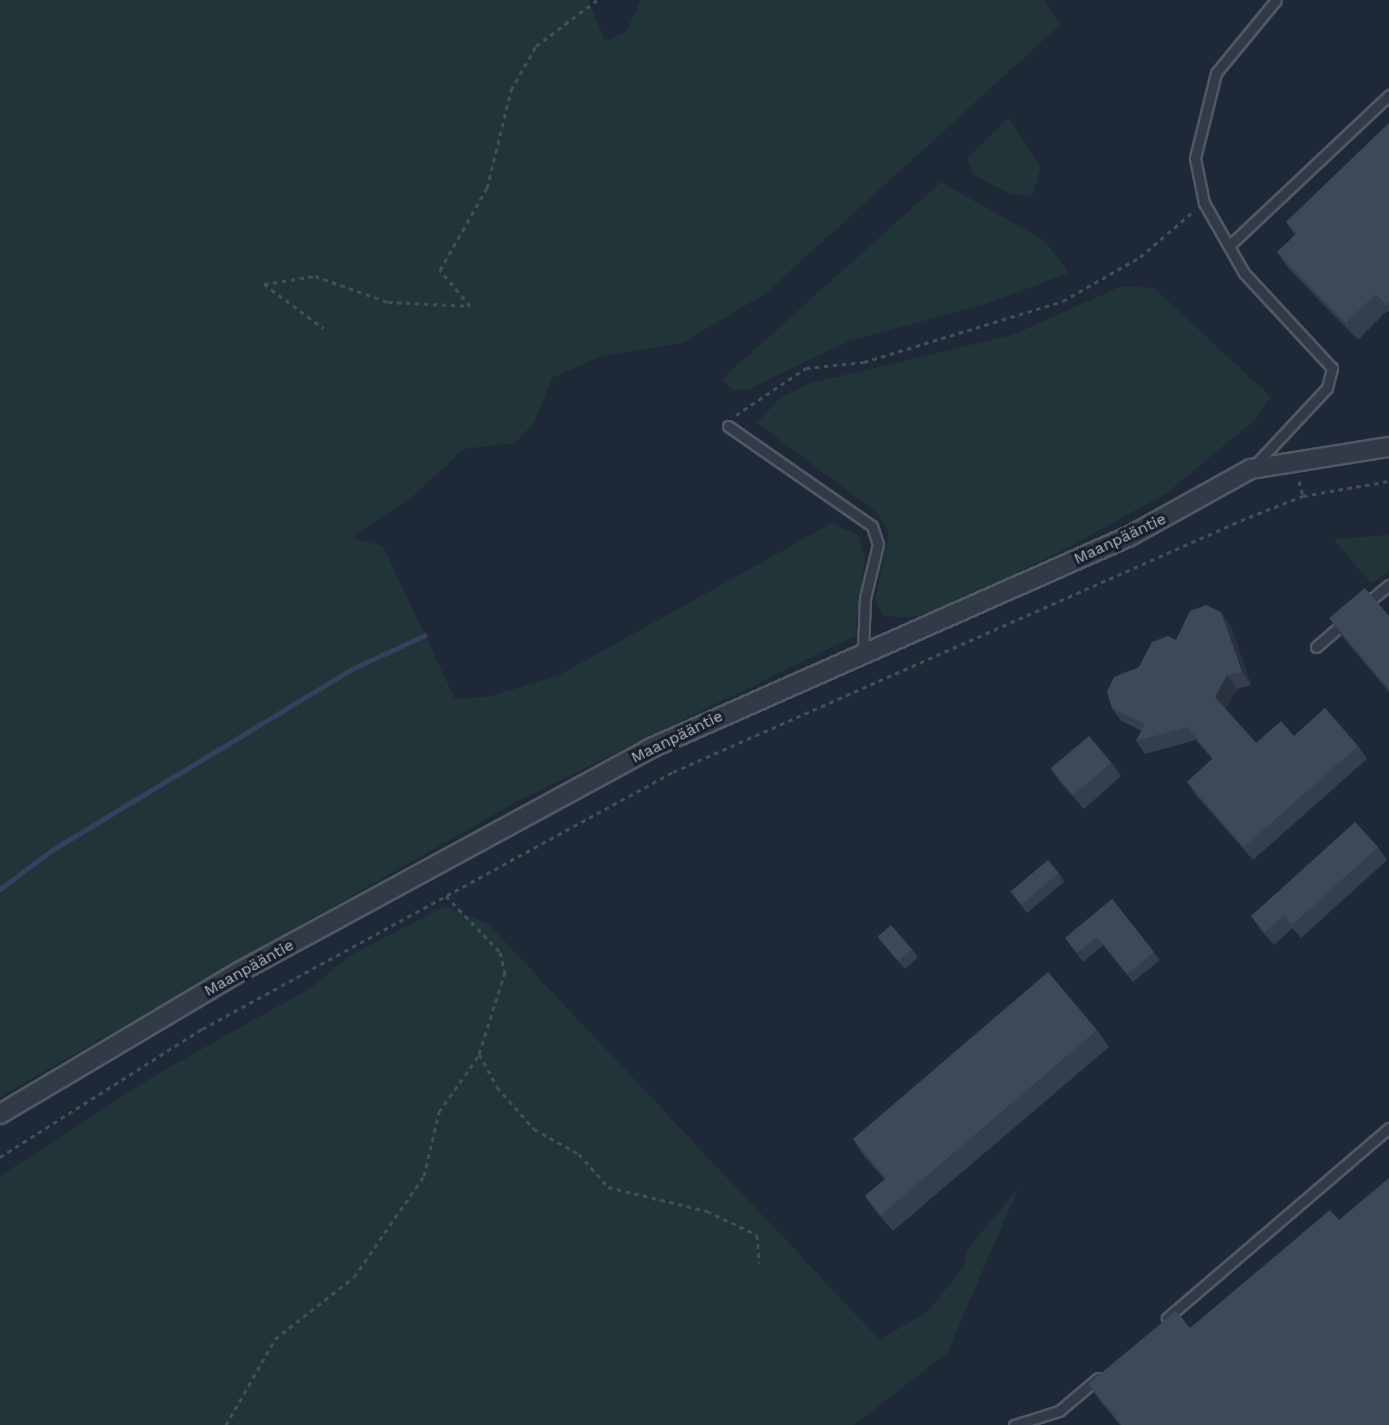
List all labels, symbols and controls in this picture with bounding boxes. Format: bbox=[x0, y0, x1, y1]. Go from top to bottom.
street label: Maanpääntie bbox=[1071, 509, 1169, 569]
street label: Maanpääntie bbox=[628, 707, 726, 767]
street label: Maanpääntie bbox=[201, 935, 297, 1001]

